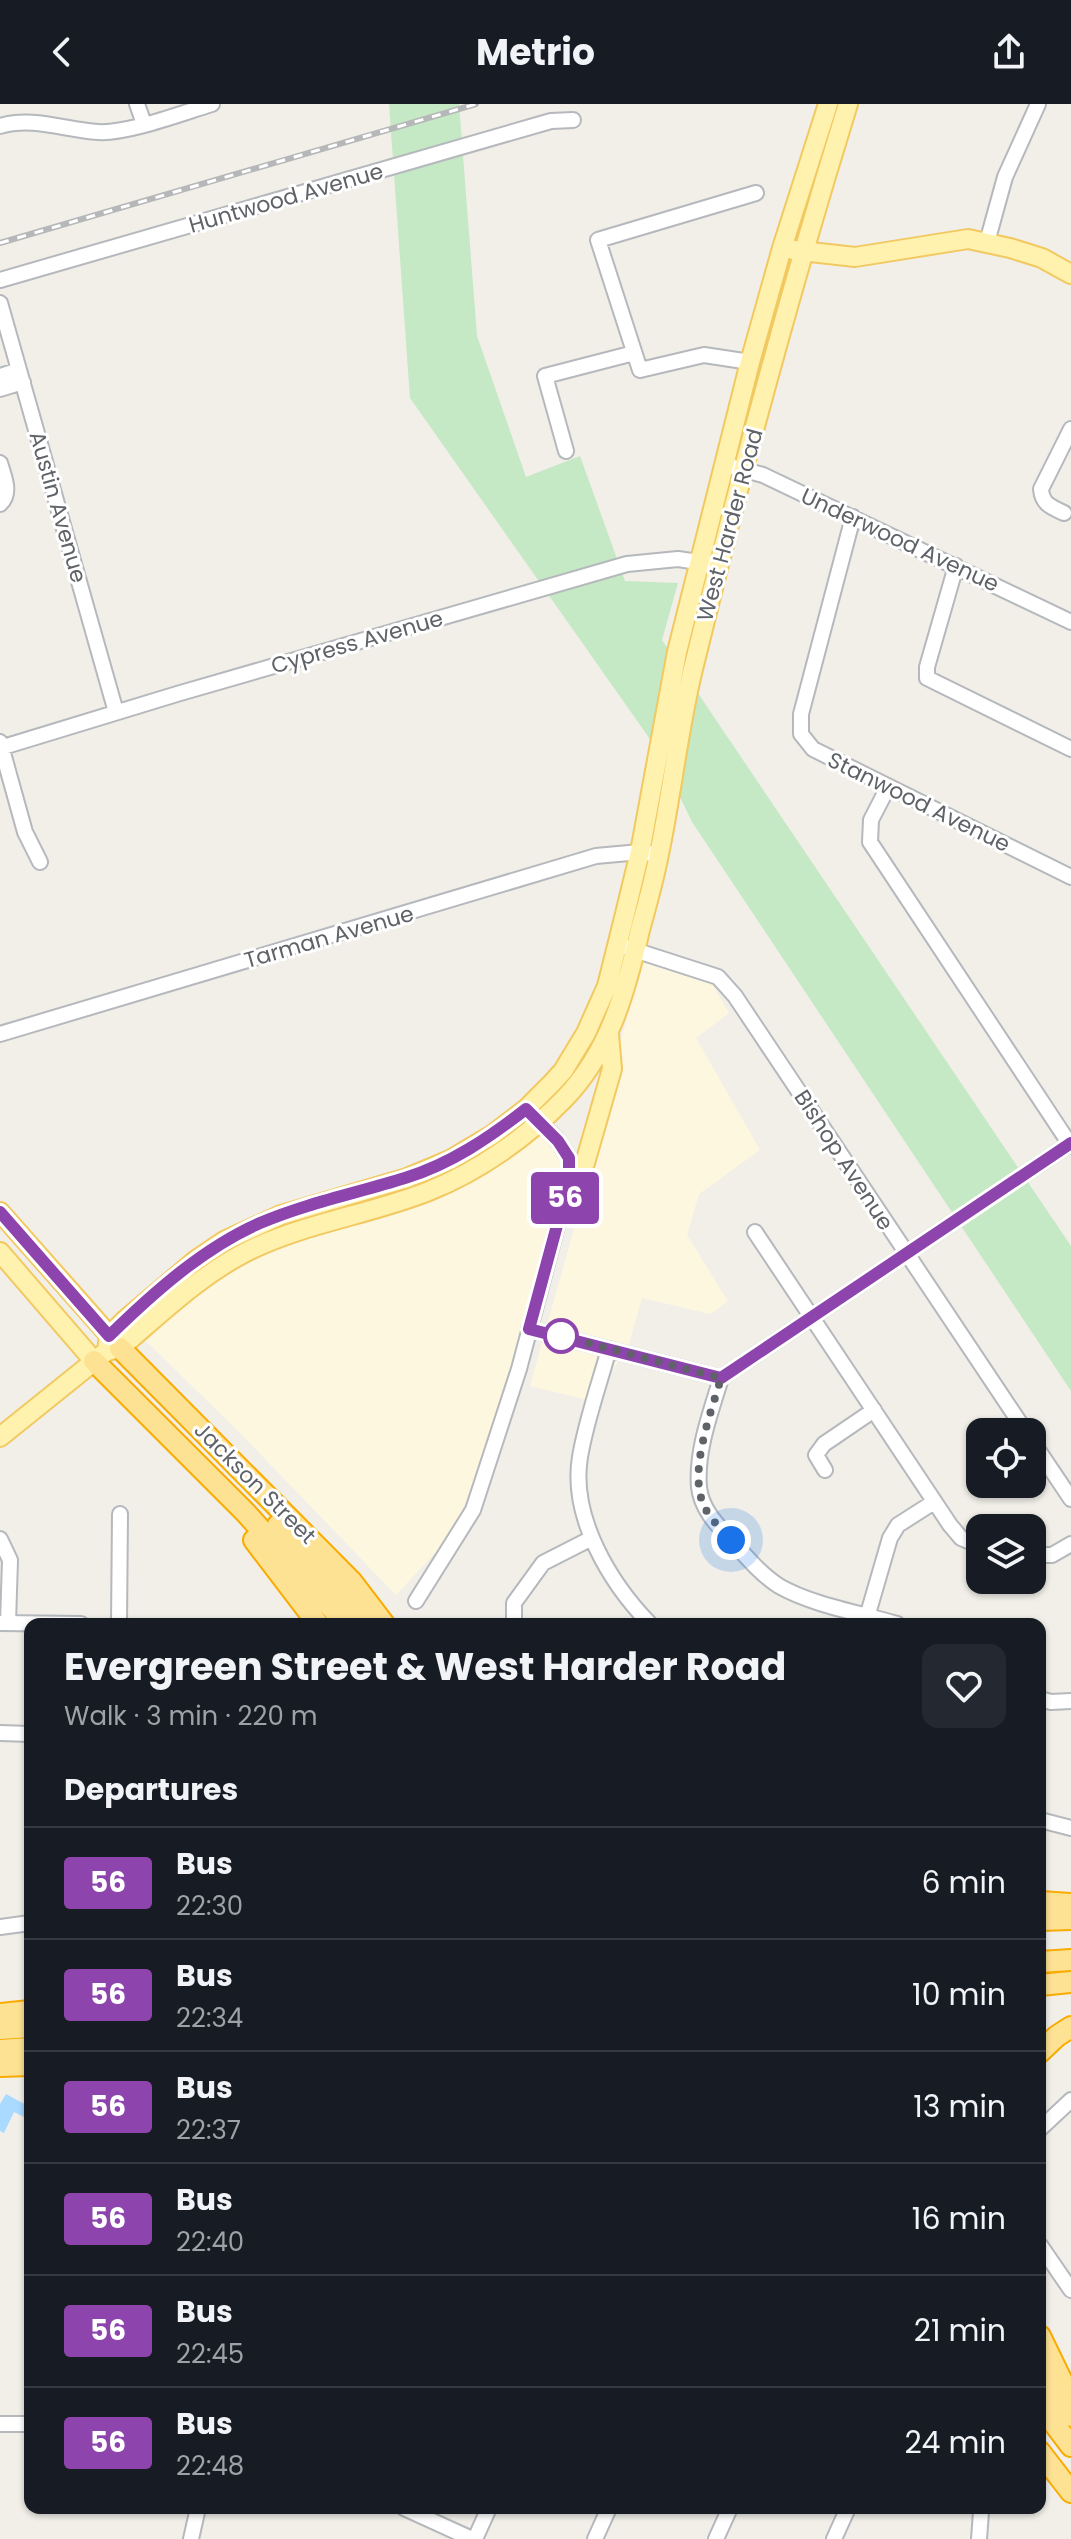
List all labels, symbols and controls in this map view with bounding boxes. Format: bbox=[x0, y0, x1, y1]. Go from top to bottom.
text: Metrio bbox=[476, 27, 595, 78]
icon: back bbox=[40, 30, 84, 74]
icon: share bbox=[987, 30, 1031, 74]
street label: Huntwood Avenue bbox=[185, 155, 387, 241]
street label: West Harder Road bbox=[689, 425, 771, 625]
street label: Austin Avenue bbox=[22, 428, 94, 586]
street label: Underwood Avenue bbox=[796, 480, 1004, 600]
street label: Cypress Avenue bbox=[267, 603, 447, 681]
street label: Stanwood Avenue bbox=[823, 744, 1015, 860]
street label: Tarman Avenue bbox=[241, 898, 417, 976]
street label: Bishop Avenue bbox=[787, 1084, 901, 1236]
line badge: 56 bbox=[529, 1172, 601, 1224]
text: 56 bbox=[547, 1178, 583, 1217]
unlabelled marker bbox=[544, 1319, 578, 1353]
street label: Jackson Street bbox=[187, 1415, 323, 1551]
map controls bbox=[966, 1418, 1046, 1594]
button: locate bbox=[966, 1418, 1046, 1498]
button: layers bbox=[966, 1514, 1046, 1594]
your location bbox=[711, 1520, 751, 1560]
text: Evergreen Street & West Harder Road bbox=[64, 1640, 786, 1693]
button: heart bbox=[922, 1644, 1006, 1728]
text: Walk · 3 min · 220 m bbox=[64, 1698, 318, 1734]
text: Departures bbox=[64, 1768, 238, 1811]
text: Bus bbox=[176, 1842, 233, 1885]
text: 6 min bbox=[921, 1861, 1006, 1904]
text: 56 bbox=[90, 1863, 126, 1902]
text: 22:30 bbox=[176, 1888, 243, 1924]
text: Bus bbox=[176, 1954, 233, 1997]
text: 10 min bbox=[912, 1973, 1006, 2016]
text: 56 bbox=[90, 1975, 126, 2014]
text: 22:34 bbox=[176, 2000, 243, 2036]
text: Bus bbox=[176, 2066, 233, 2109]
text: 13 min bbox=[913, 2085, 1006, 2128]
text: 56 bbox=[90, 2087, 126, 2126]
text: 22:37 bbox=[176, 2112, 241, 2148]
text: Bus bbox=[176, 2178, 233, 2221]
text: 16 min bbox=[912, 2197, 1006, 2240]
text: 56 bbox=[90, 2199, 126, 2238]
text: 22:40 bbox=[176, 2224, 244, 2260]
text: Bus bbox=[176, 2290, 233, 2333]
text: 21 min bbox=[914, 2309, 1006, 2352]
text: 56 bbox=[90, 2311, 126, 2350]
text: 22:45 bbox=[176, 2336, 244, 2372]
text: Bus bbox=[176, 2402, 233, 2445]
text: 24 min bbox=[904, 2421, 1006, 2464]
text: 56 bbox=[90, 2423, 126, 2462]
text: 22:48 bbox=[176, 2448, 244, 2484]

